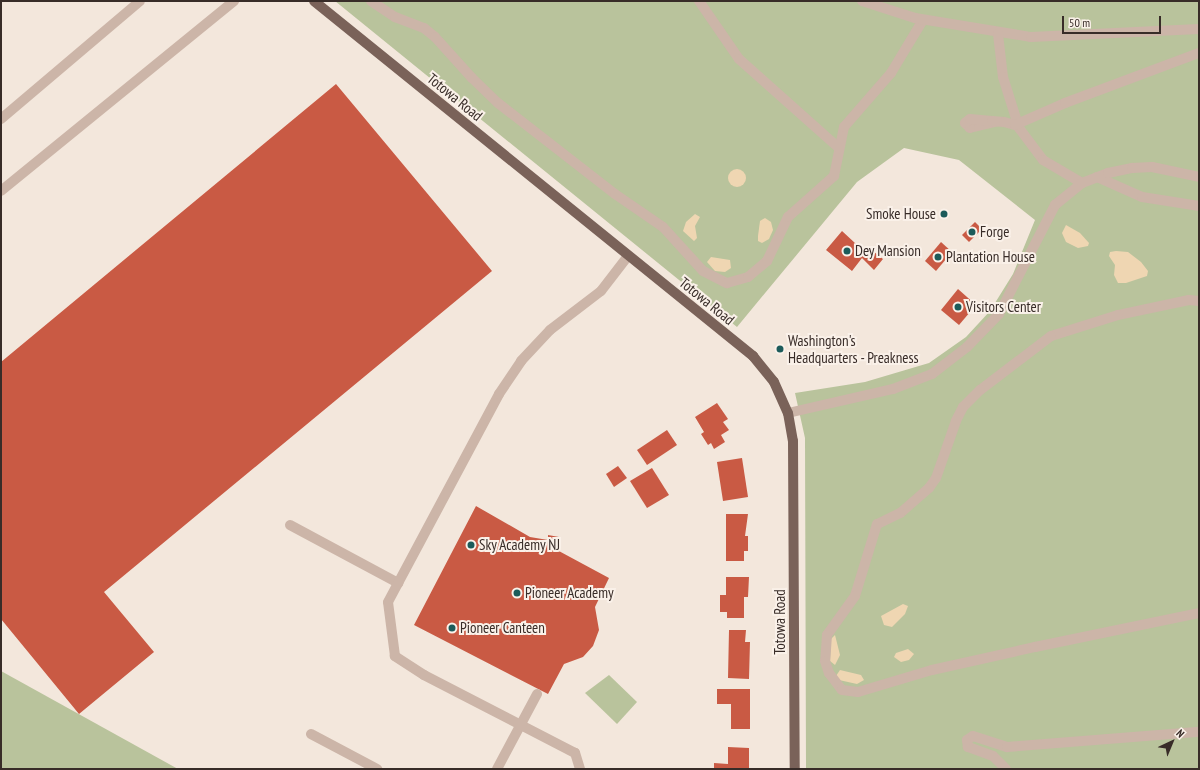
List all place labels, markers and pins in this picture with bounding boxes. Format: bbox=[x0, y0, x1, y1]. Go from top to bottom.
place label: Smoke House bbox=[866, 205, 936, 223]
marker: Smoke House bbox=[939, 209, 949, 219]
place label: Forge bbox=[980, 223, 1009, 241]
marker: Forge bbox=[967, 227, 977, 237]
place label: Dey Mansion bbox=[855, 242, 921, 260]
marker: Dey Mansion bbox=[842, 246, 852, 256]
place label: Plantation House bbox=[946, 248, 1035, 266]
marker: Plantation House bbox=[933, 252, 943, 262]
place label: Visitors Center bbox=[966, 298, 1041, 316]
marker: Visitors Center bbox=[953, 302, 963, 312]
place label: Washington's Headquarters - Preakness bbox=[788, 331, 920, 366]
marker: Washington's Headquarters - Preakness bbox=[775, 344, 785, 354]
place label: Sky Academy NJ bbox=[479, 536, 561, 554]
marker: Sky Academy NJ bbox=[466, 540, 476, 550]
place label: Pioneer Academy bbox=[525, 584, 614, 602]
marker: Pioneer Academy bbox=[512, 588, 522, 598]
place label: Pioneer Canteen bbox=[460, 619, 545, 637]
marker: Pioneer Canteen bbox=[447, 623, 457, 633]

